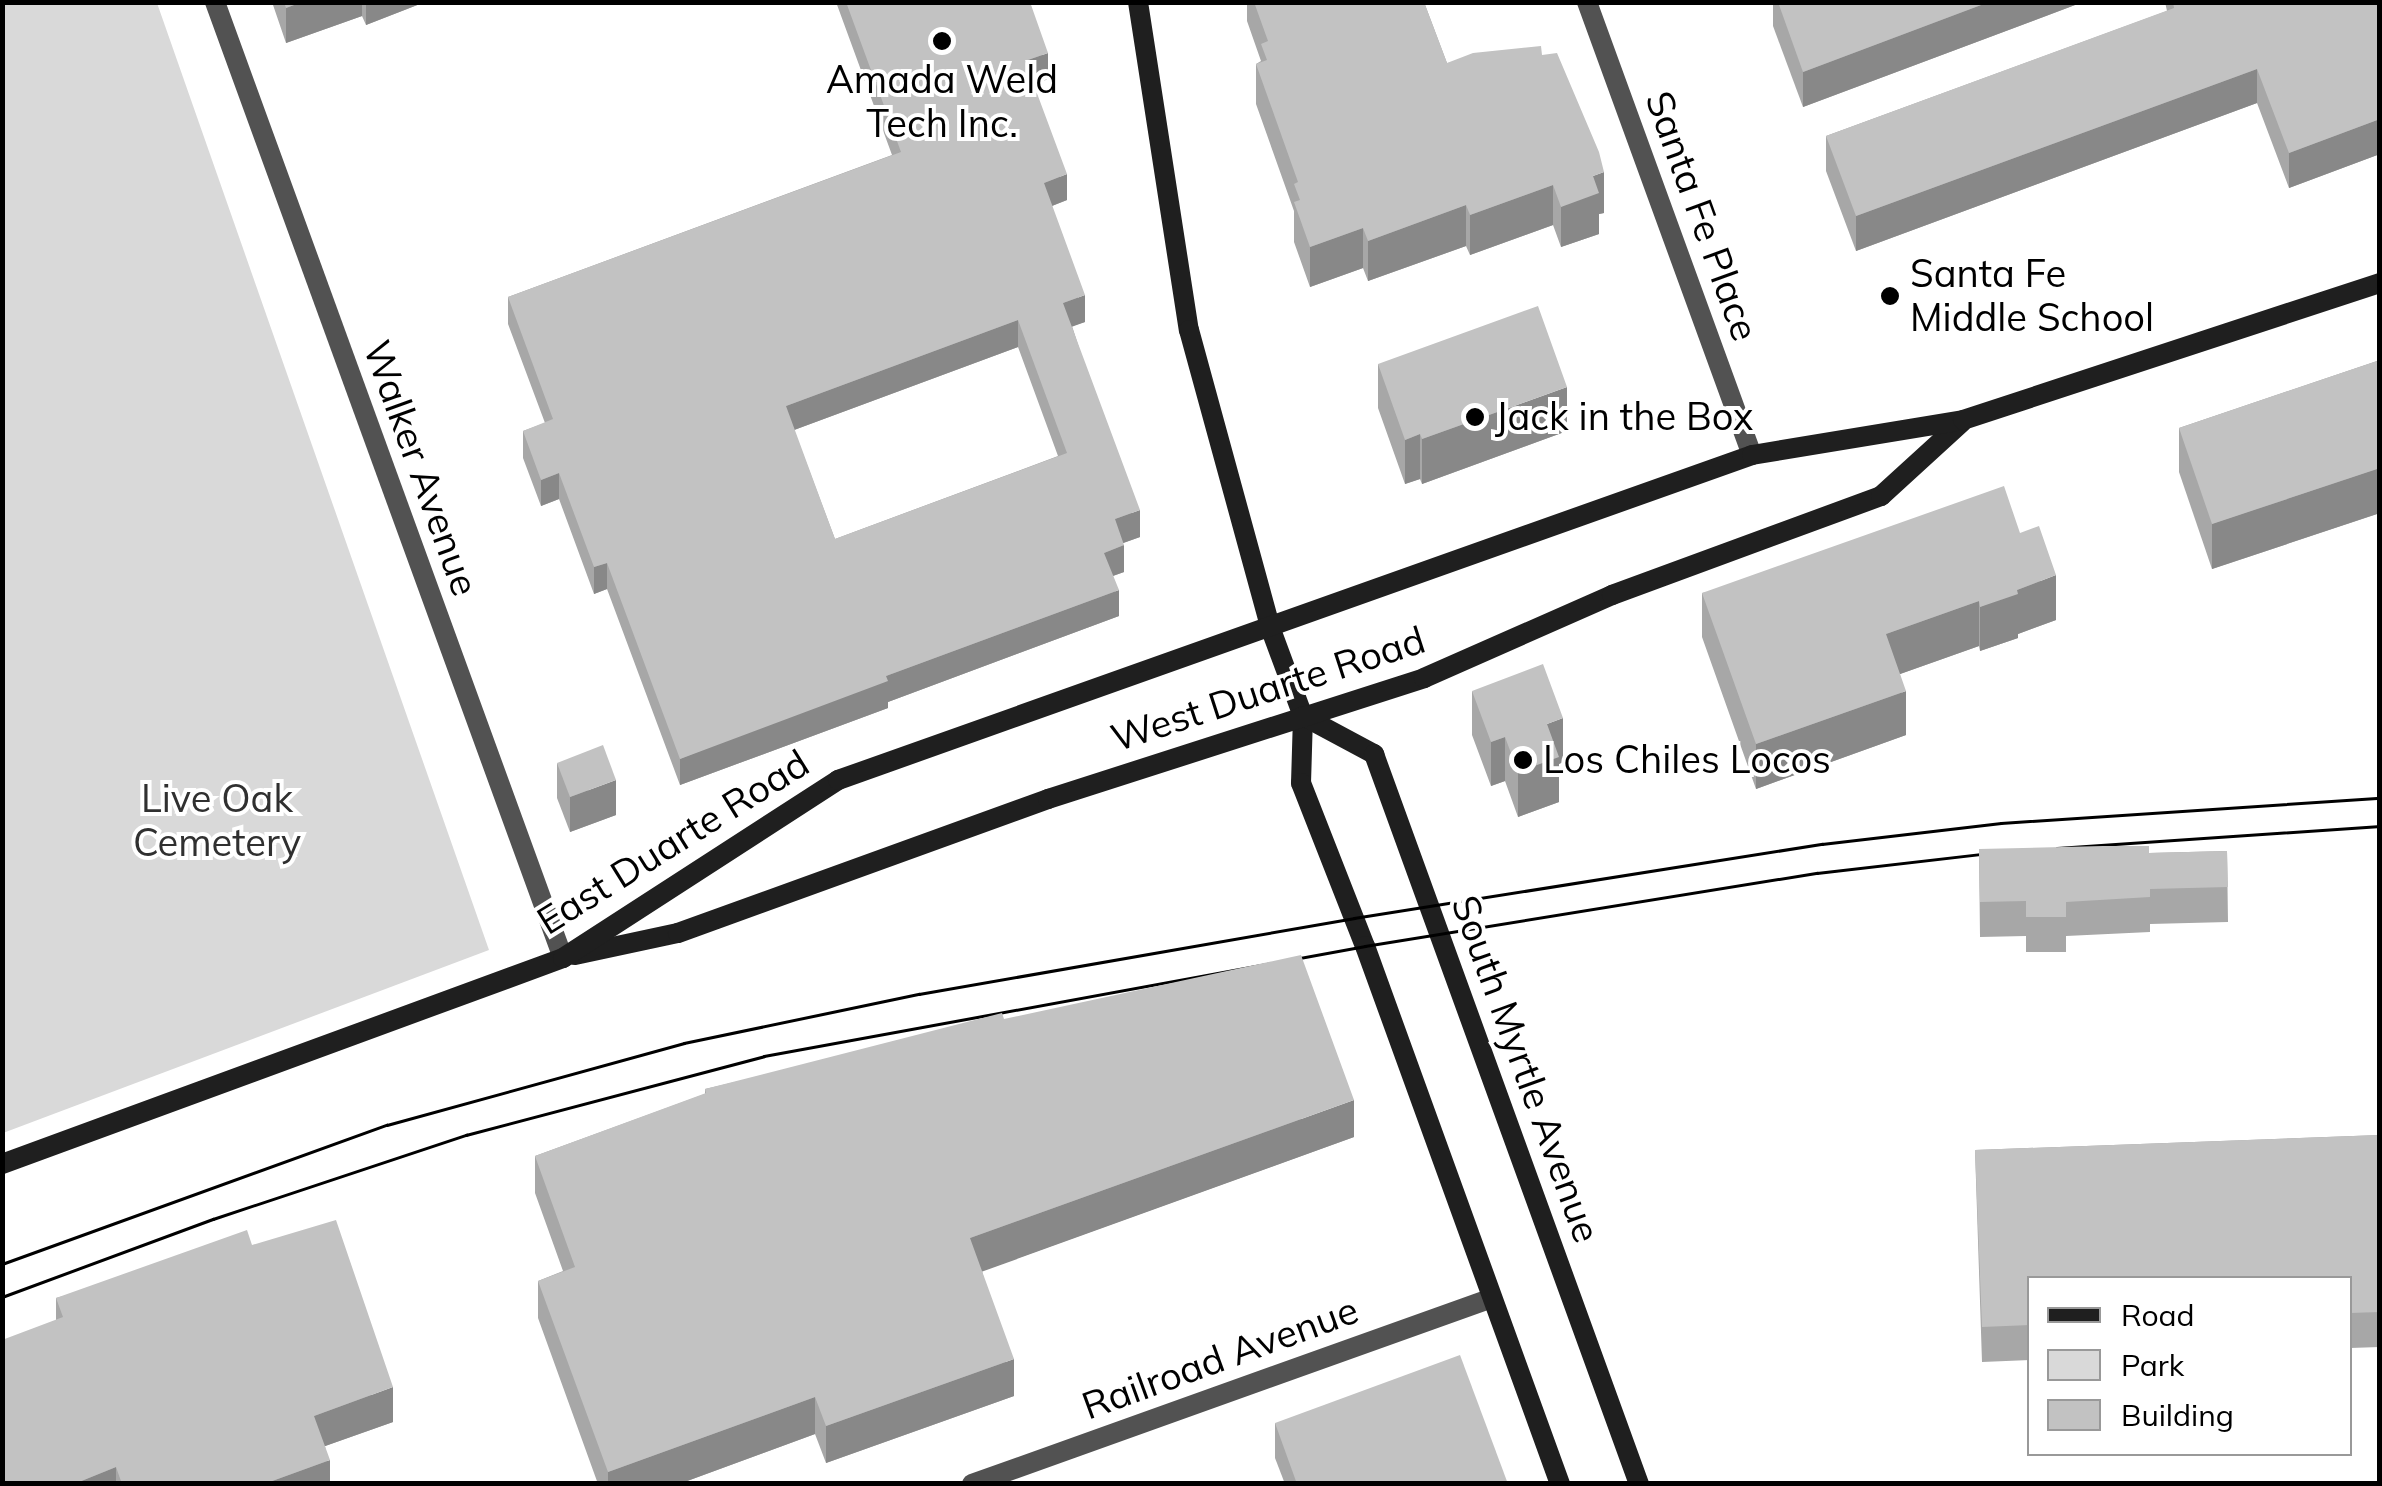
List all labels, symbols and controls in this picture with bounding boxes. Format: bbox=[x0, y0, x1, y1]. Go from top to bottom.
marker: Amada Weld Tech Inc. bbox=[931, 30, 953, 52]
place label: Amada Weld Tech Inc. bbox=[826, 57, 1058, 146]
street label: Santa Fe Place bbox=[1636, 85, 1768, 347]
place label: Santa Fe Middle School bbox=[1910, 251, 2154, 340]
marker: Santa Fe Middle School bbox=[1879, 285, 1901, 307]
street label: Walker Avenue bbox=[354, 334, 488, 602]
place label: Jack in the Box bbox=[1495, 394, 1753, 440]
marker: Jack in the Box bbox=[1464, 406, 1486, 428]
street label: West Duarte Road bbox=[1105, 617, 1431, 761]
place label: Los Chiles Locos bbox=[1543, 737, 1831, 783]
street label: East Duarte Road bbox=[529, 740, 817, 944]
marker: Los Chiles Locos bbox=[1512, 749, 1534, 771]
park label: Live Oak Cemetery bbox=[133, 776, 301, 866]
street label: South Myrtle Avenue bbox=[1442, 889, 1610, 1249]
legend bbox=[2027, 1276, 2352, 1456]
street label: Railroad Avenue bbox=[1076, 1287, 1364, 1429]
text: Road bbox=[2121, 1296, 2195, 1334]
text: Park bbox=[2121, 1346, 2184, 1384]
text: Building bbox=[2121, 1396, 2234, 1434]

